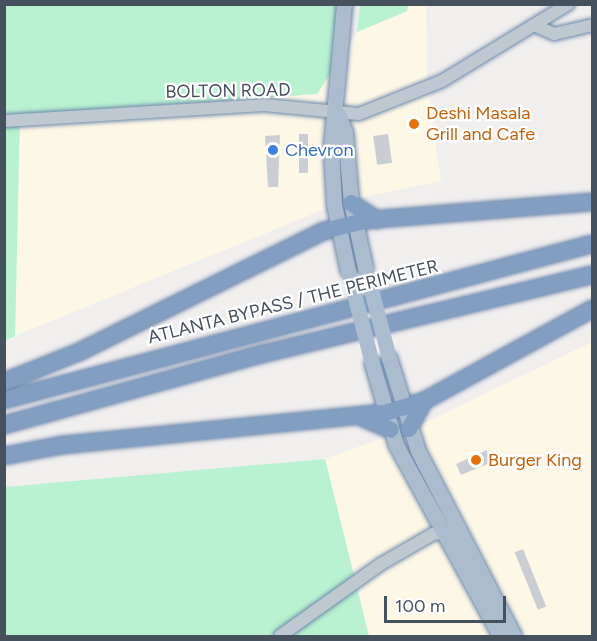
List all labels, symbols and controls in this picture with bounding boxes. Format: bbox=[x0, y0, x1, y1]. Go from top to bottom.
street label: BOLTON ROAD bbox=[165, 79, 291, 103]
place label: Deshi Masala Grill and Cafe bbox=[426, 103, 535, 146]
marker: Deshi Masala Grill and Cafe bbox=[407, 117, 421, 131]
place label: Chevron bbox=[285, 139, 354, 161]
marker: Chevron bbox=[266, 143, 280, 157]
street label: ATLANTA BYPASS / THE PERIMETER bbox=[145, 255, 441, 349]
place label: Burger King bbox=[488, 449, 582, 471]
marker: Burger King bbox=[469, 453, 483, 467]
scale bar bbox=[387, 584, 508, 622]
text: 100 m bbox=[395, 595, 445, 617]

